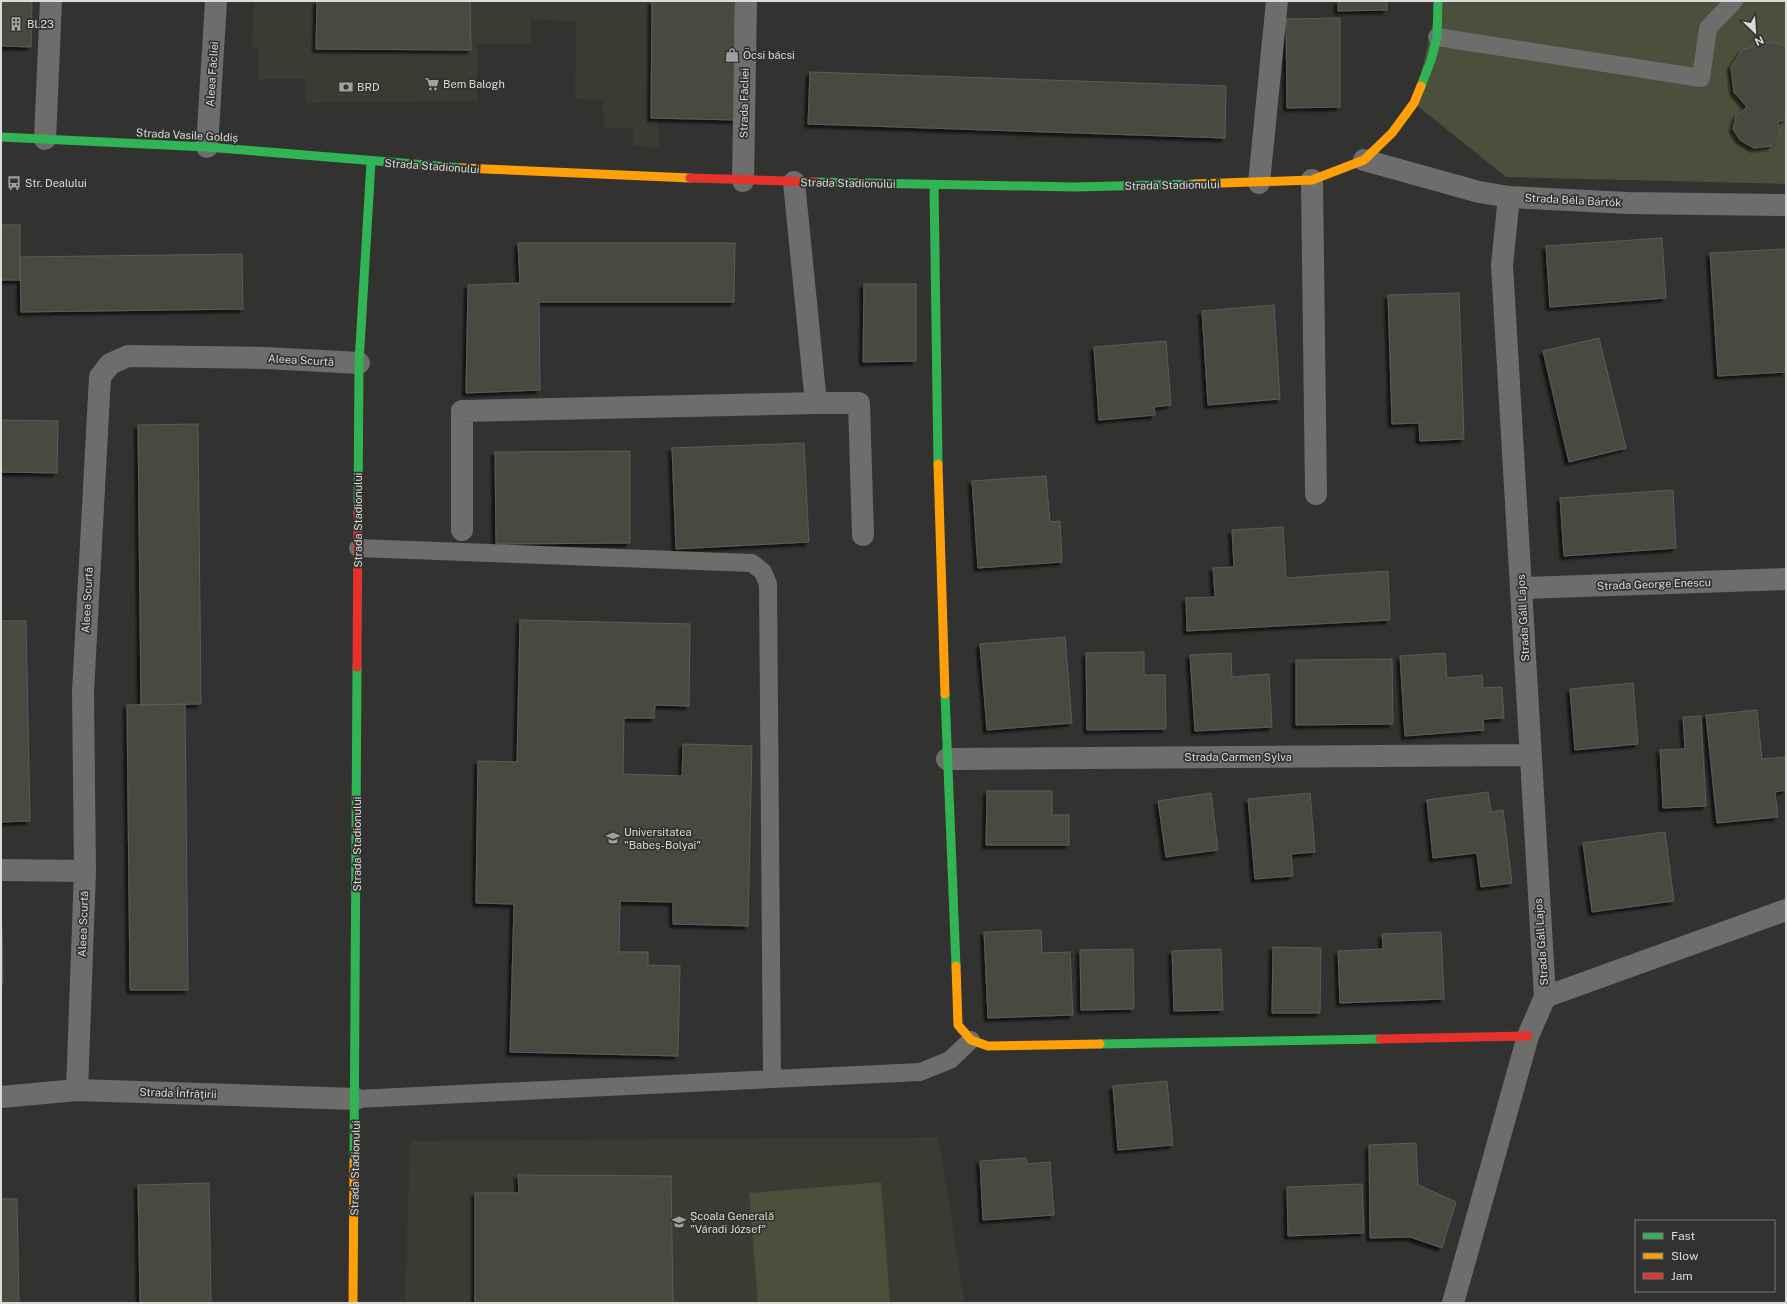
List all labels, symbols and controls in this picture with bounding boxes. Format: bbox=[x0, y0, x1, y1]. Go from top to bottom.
north arrow bbox=[1735, 12, 1775, 52]
building icon: Bl.23 bbox=[8, 16, 24, 32]
place label: Bl.23 bbox=[27, 18, 54, 30]
text: N bbox=[1753, 34, 1766, 48]
street label: Aleea Făcliei bbox=[204, 41, 220, 107]
shop icon: Öcsi bácsi bbox=[724, 47, 740, 63]
place label: Öcsi bácsi bbox=[743, 48, 795, 61]
street label: Strada Făcliei bbox=[737, 68, 751, 138]
supermarket icon: Bem Balogh bbox=[424, 76, 440, 92]
place label: Bem Balogh bbox=[443, 78, 505, 90]
bank icon: BRD bbox=[338, 79, 354, 95]
place label: BRD bbox=[357, 81, 380, 93]
street label: Strada Vasile Goldiș bbox=[136, 126, 239, 144]
street label: Strada Stadionului bbox=[384, 157, 480, 175]
bus stop icon: Str. Dealului bbox=[6, 175, 22, 191]
street label: Strada Stadionului bbox=[800, 176, 896, 190]
place label: Str. Dealului bbox=[25, 177, 87, 189]
street label: Strada Stadionului bbox=[1124, 178, 1220, 192]
street label: Strada Béla Bártók bbox=[1524, 191, 1622, 209]
street label: Aleea Scurtă bbox=[268, 352, 334, 368]
street label: Strada Stadionului bbox=[352, 472, 364, 568]
street label: Aleea Scurtă bbox=[79, 567, 95, 633]
street label: Strada Gáll Lajos bbox=[1515, 574, 1531, 662]
street label: Strada George Enescu bbox=[1597, 576, 1711, 592]
street label: Strada Carmen Sylva bbox=[1184, 751, 1292, 763]
street label: Strada Stadionului bbox=[351, 796, 363, 892]
place label: Universitatea "Babeș-Bolyai" bbox=[624, 826, 701, 851]
school or university icon: Universitatea "Babeș-Bolyai" bbox=[605, 830, 621, 846]
street label: Aleea Scurtă bbox=[76, 891, 90, 957]
street label: Strada Gáll Lajos bbox=[1532, 898, 1550, 986]
street label: Strada Înfrățirii bbox=[139, 1086, 217, 1100]
street label: Strada Stadionului bbox=[348, 1120, 362, 1216]
place label: Școala Generală "Váradi József" bbox=[690, 1210, 774, 1235]
school or university icon: Școala Generală "Váradi József" bbox=[671, 1214, 687, 1230]
legend bbox=[1635, 1220, 1775, 1292]
text: Fast bbox=[1671, 1229, 1696, 1243]
text: Slow bbox=[1671, 1249, 1699, 1263]
text: Jam bbox=[1671, 1269, 1693, 1283]

